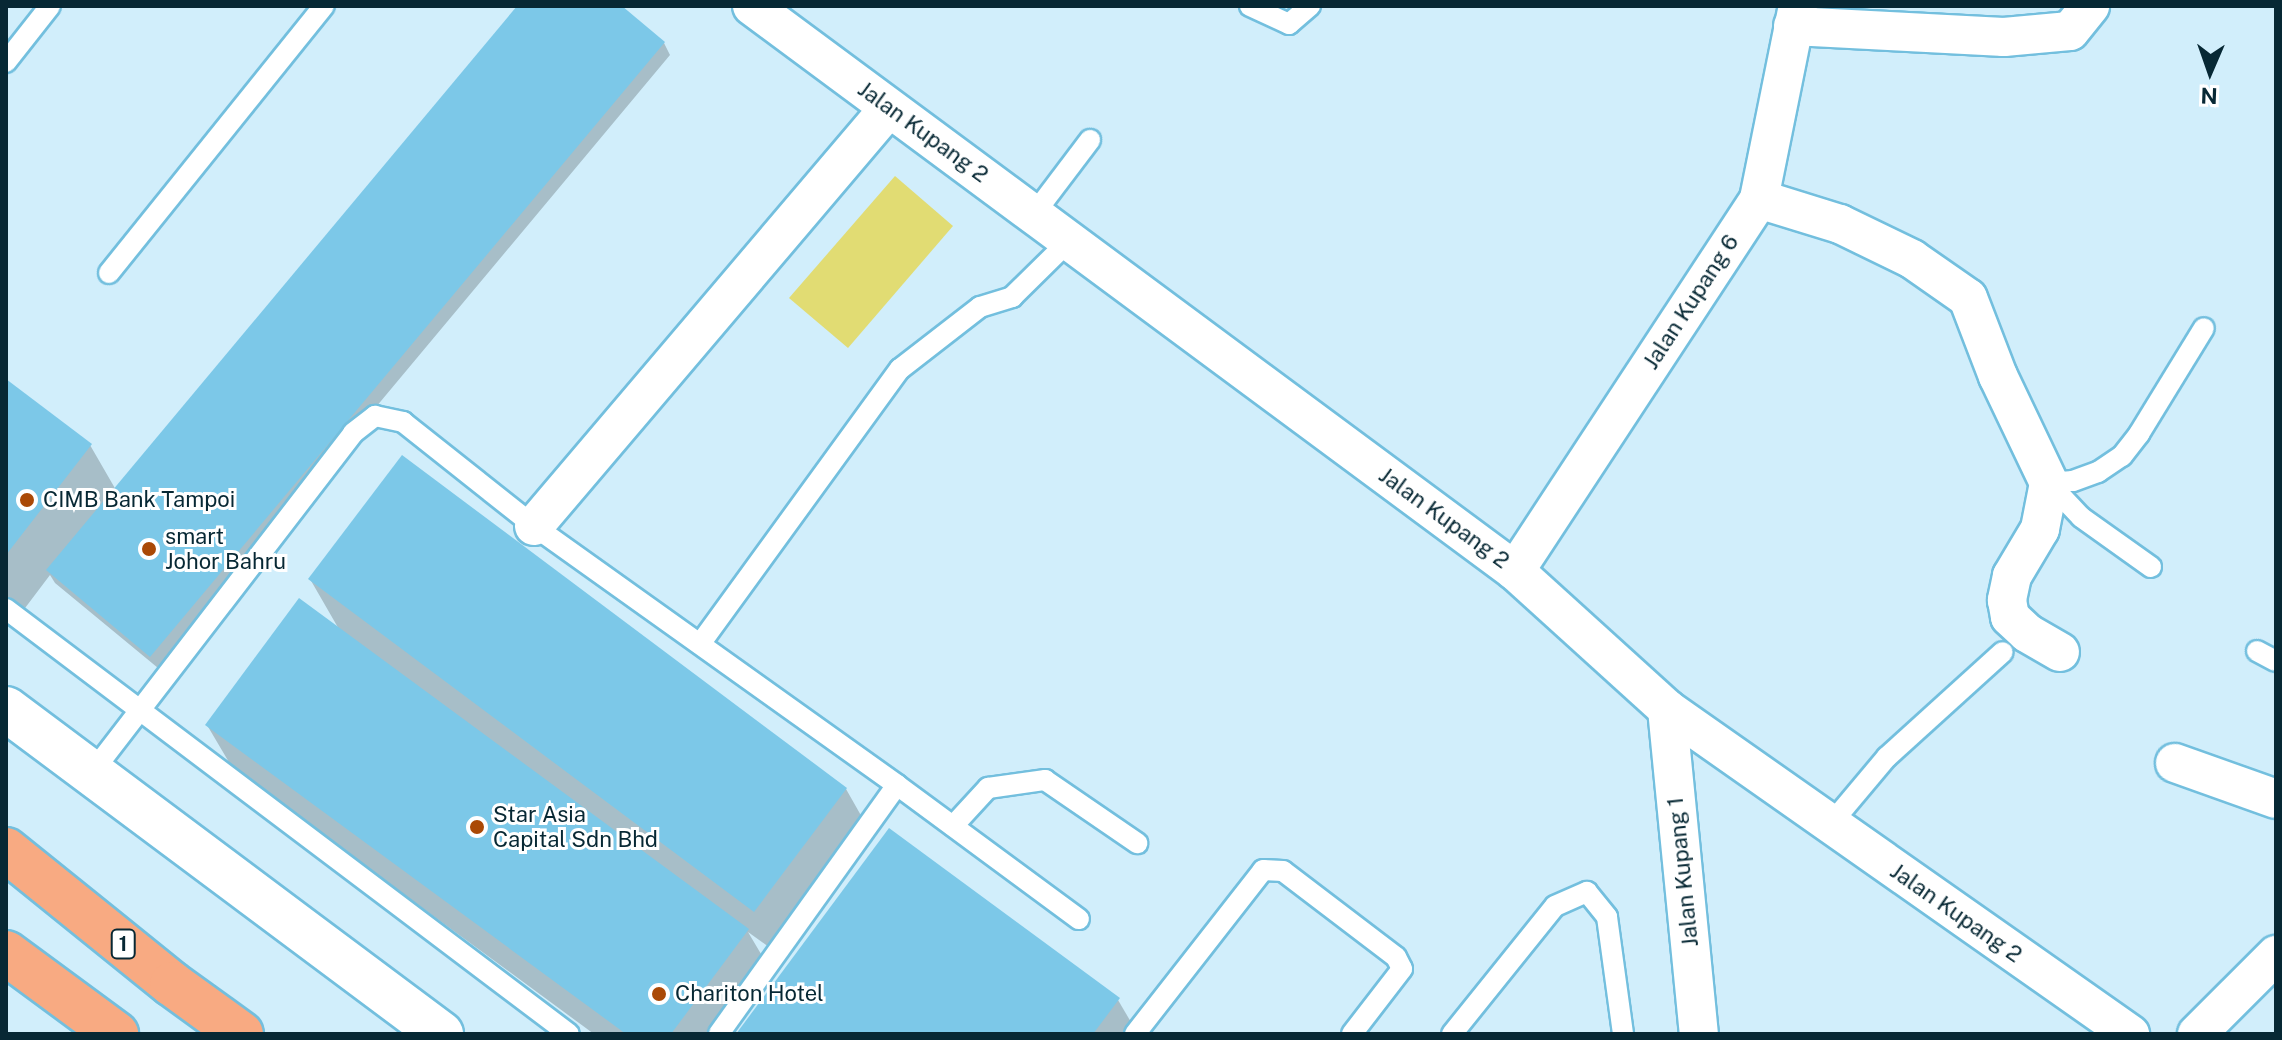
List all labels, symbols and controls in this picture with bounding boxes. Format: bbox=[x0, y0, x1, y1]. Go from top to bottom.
north arrow bbox=[2170, 32, 2250, 112]
street label: Jalan Kupang 2 bbox=[853, 76, 993, 188]
text: N bbox=[2200, 83, 2218, 109]
street label: Jalan Kupang 6 bbox=[1638, 230, 1744, 374]
street label: Jalan Kupang 2 bbox=[1374, 462, 1514, 574]
place label: CIMB Bank Tampoi bbox=[43, 487, 235, 513]
marker: CIMB Bank Tampoi bbox=[18, 491, 36, 509]
place label: smart Johor Bahru bbox=[165, 523, 286, 574]
marker: smart Johor Bahru bbox=[140, 540, 158, 558]
street label: Jalan Kupang 1 bbox=[1662, 796, 1704, 948]
place label: Star Asia Capital Sdn Bhd bbox=[493, 801, 658, 852]
marker: Star Asia Capital Sdn Bhd bbox=[468, 818, 486, 836]
street label: Jalan Kupang 2 bbox=[1885, 858, 2027, 968]
road number: 1 bbox=[109, 928, 137, 960]
place label: Chariton Hotel bbox=[675, 981, 824, 1007]
marker: Chariton Hotel bbox=[650, 985, 668, 1003]

